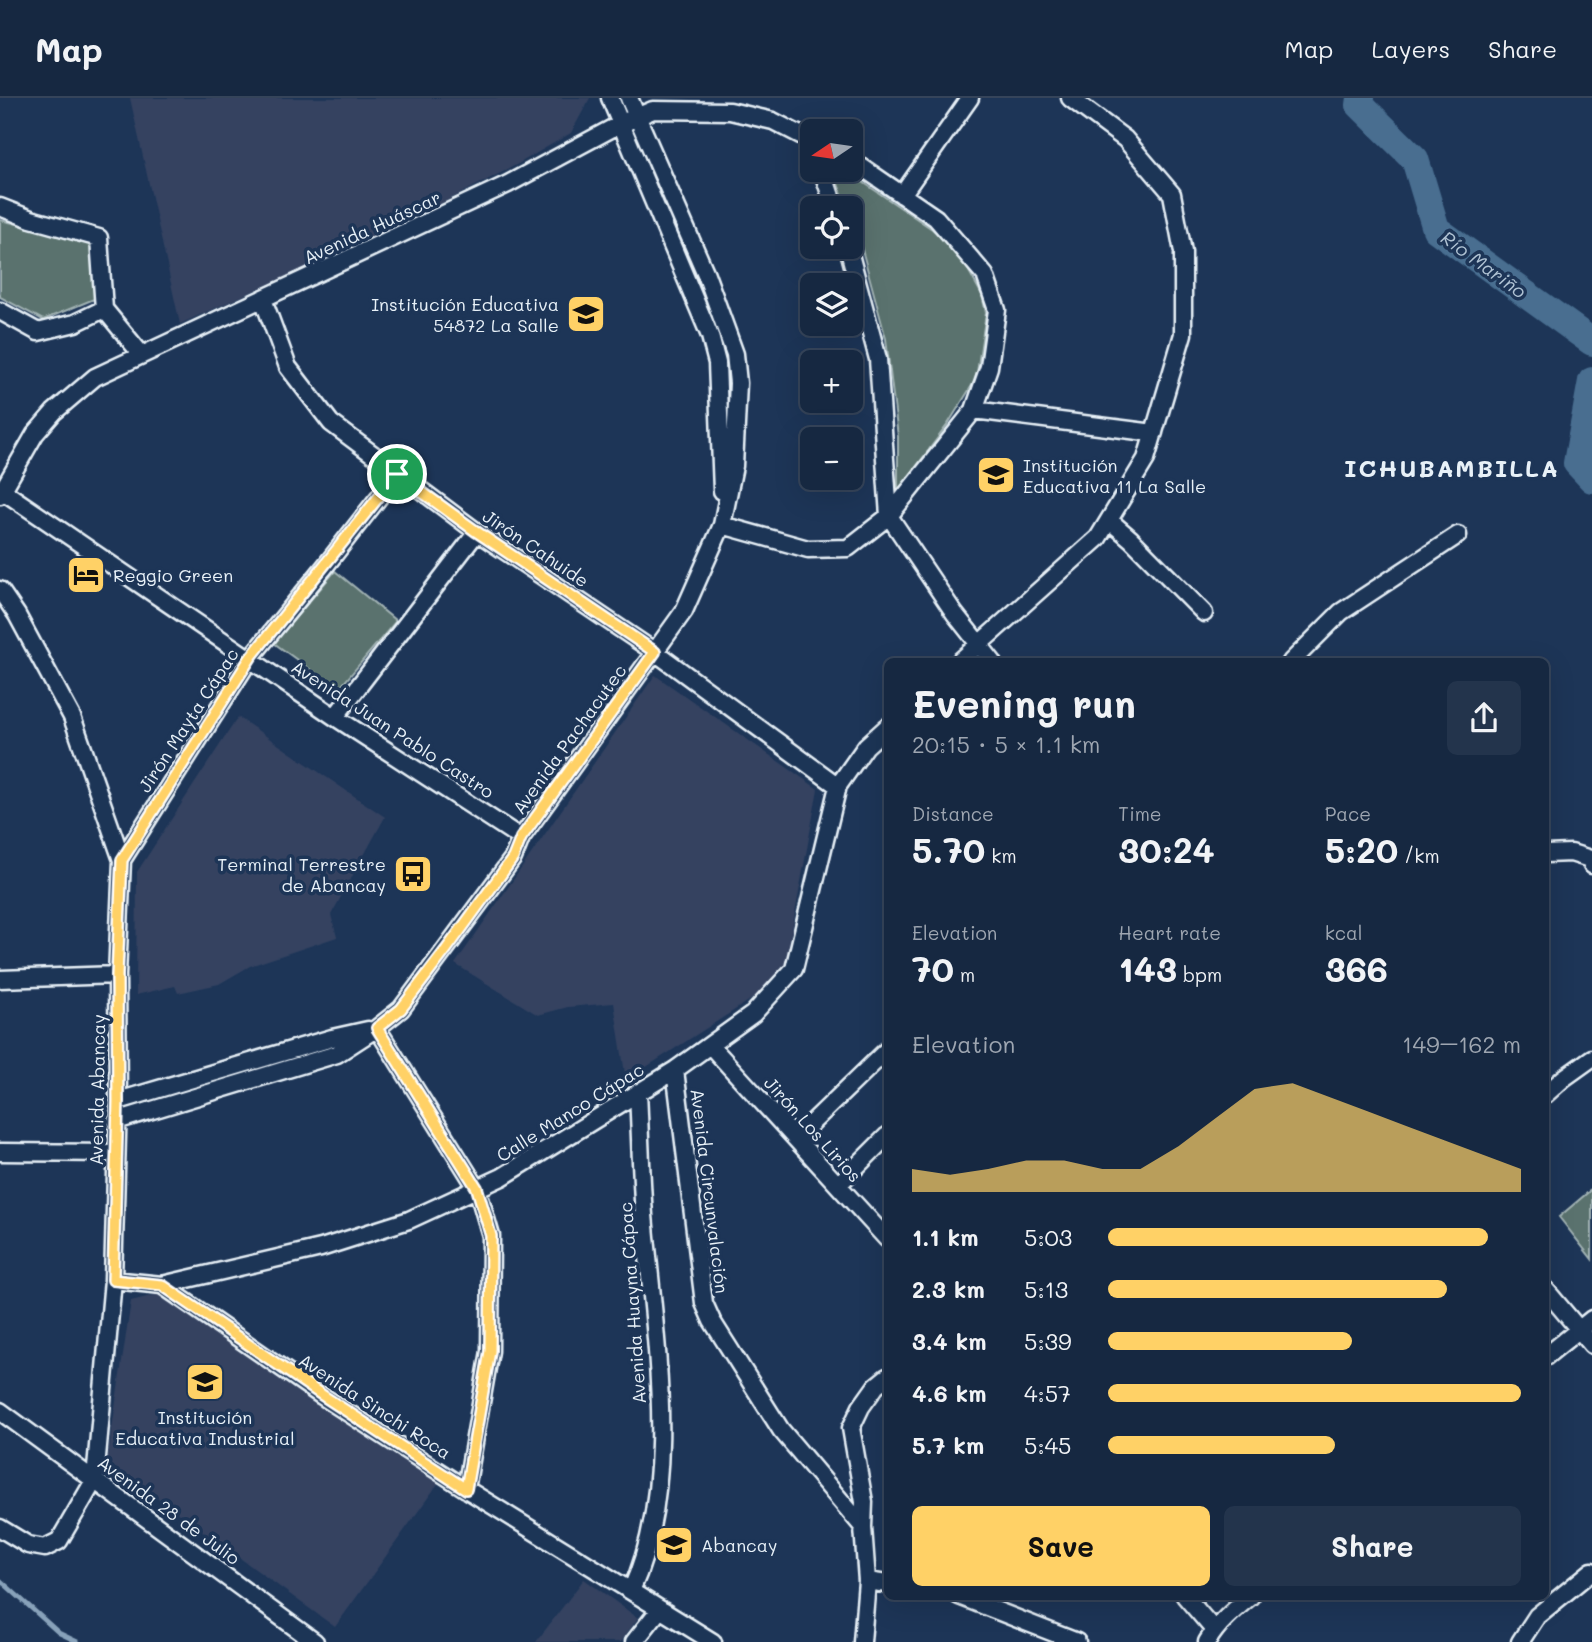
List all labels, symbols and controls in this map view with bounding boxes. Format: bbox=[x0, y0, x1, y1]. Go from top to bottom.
text: Map bbox=[35, 27, 103, 70]
text: Map bbox=[1285, 33, 1333, 64]
text: Layers bbox=[1371, 33, 1450, 64]
text: Share bbox=[1488, 33, 1557, 64]
north arrow bbox=[800, 119, 863, 182]
map controls bbox=[800, 119, 863, 490]
street label: Avenida Huáscar bbox=[300, 185, 444, 269]
button: locate bbox=[800, 196, 863, 259]
water label: Río Mariño bbox=[1436, 225, 1532, 303]
button: layers bbox=[800, 273, 863, 336]
place label: Institución Educativa 54872 La Salle bbox=[371, 292, 559, 337]
school or university icon: Institución Educativa 54872 La Salle bbox=[565, 293, 607, 335]
button: + bbox=[800, 350, 863, 413]
button: − bbox=[800, 427, 863, 490]
pin bbox=[367, 444, 427, 504]
district label: ICHUBAMBILLA bbox=[1344, 452, 1560, 483]
place label: Institución Educativa 11 La Salle bbox=[1023, 453, 1206, 498]
school or university icon: Institución Educativa 11 La Salle bbox=[975, 454, 1017, 496]
icon: arrive bbox=[378, 455, 416, 493]
street label: Jirón Cahuide bbox=[478, 504, 594, 592]
hotel icon: Reggio Green bbox=[65, 554, 107, 596]
place label: Reggio Green bbox=[113, 563, 233, 587]
street label: Jirón Mayta Cápac bbox=[132, 643, 244, 797]
street label: Avenida Juan Pablo Castro bbox=[287, 654, 499, 804]
street label: Avenida Pachacutec bbox=[507, 659, 631, 819]
text: Evening run bbox=[912, 678, 1136, 728]
button: share bbox=[1447, 681, 1521, 755]
text: 20:15 · 5 × 1.1 km bbox=[912, 729, 1100, 759]
text: Distance bbox=[912, 801, 994, 826]
text: Time bbox=[1118, 801, 1162, 826]
text: Pace bbox=[1325, 801, 1371, 826]
text: 5.70 bbox=[912, 826, 985, 872]
text: 30:24 bbox=[1118, 826, 1215, 872]
text: 5:20 bbox=[1325, 826, 1398, 872]
text: km bbox=[985, 843, 1017, 868]
text: /km bbox=[1398, 843, 1440, 868]
place label: Terminal Terrestre de Abancay bbox=[217, 852, 386, 897]
bus stop icon: Terminal Terrestre de Abancay bbox=[392, 853, 434, 895]
text: Elevation bbox=[912, 920, 997, 945]
text: Heart rate bbox=[1118, 920, 1221, 945]
text: kcal bbox=[1325, 920, 1363, 945]
text: 70 bbox=[912, 945, 954, 991]
text: 143 bbox=[1118, 945, 1177, 991]
text: 366 bbox=[1325, 945, 1388, 991]
text: m bbox=[954, 962, 975, 987]
text: bpm bbox=[1177, 962, 1222, 987]
street label: Avenida Abancay bbox=[84, 1014, 110, 1166]
text: Elevation bbox=[912, 1029, 1015, 1059]
text: 149–162 m bbox=[1402, 1029, 1521, 1059]
street label: Calle Manco Cápac bbox=[492, 1057, 648, 1167]
street label: Jirón Los Lirios bbox=[759, 1071, 867, 1187]
street label: Avenida Circunvalación bbox=[686, 1087, 734, 1295]
street label: Avenida Huayna Cápac bbox=[613, 1201, 651, 1405]
text: 1.1 km bbox=[912, 1222, 978, 1252]
text: 5:03 bbox=[1024, 1222, 1072, 1252]
text: 2.3 km bbox=[912, 1274, 985, 1304]
text: 5:13 bbox=[1024, 1274, 1068, 1304]
text: 3.4 km bbox=[912, 1326, 986, 1356]
text: 5:39 bbox=[1024, 1326, 1072, 1356]
street label: Avenida Sinchi Roca bbox=[294, 1348, 456, 1464]
school or university icon: Institución Educativa Industrial bbox=[184, 1361, 226, 1403]
text: 4.6 km bbox=[912, 1378, 987, 1408]
text: 4:57 bbox=[1024, 1378, 1071, 1408]
place label: Institución Educativa Industrial bbox=[115, 1405, 295, 1450]
text: 5.7 km bbox=[912, 1430, 984, 1460]
text: 5:45 bbox=[1024, 1430, 1071, 1460]
street label: Avenida 28 de Julio bbox=[93, 1450, 245, 1570]
button: Save bbox=[912, 1506, 1210, 1586]
button: Share bbox=[1224, 1506, 1521, 1586]
school or university icon: Abancay bbox=[653, 1524, 695, 1566]
place label: Abancay bbox=[701, 1533, 777, 1557]

